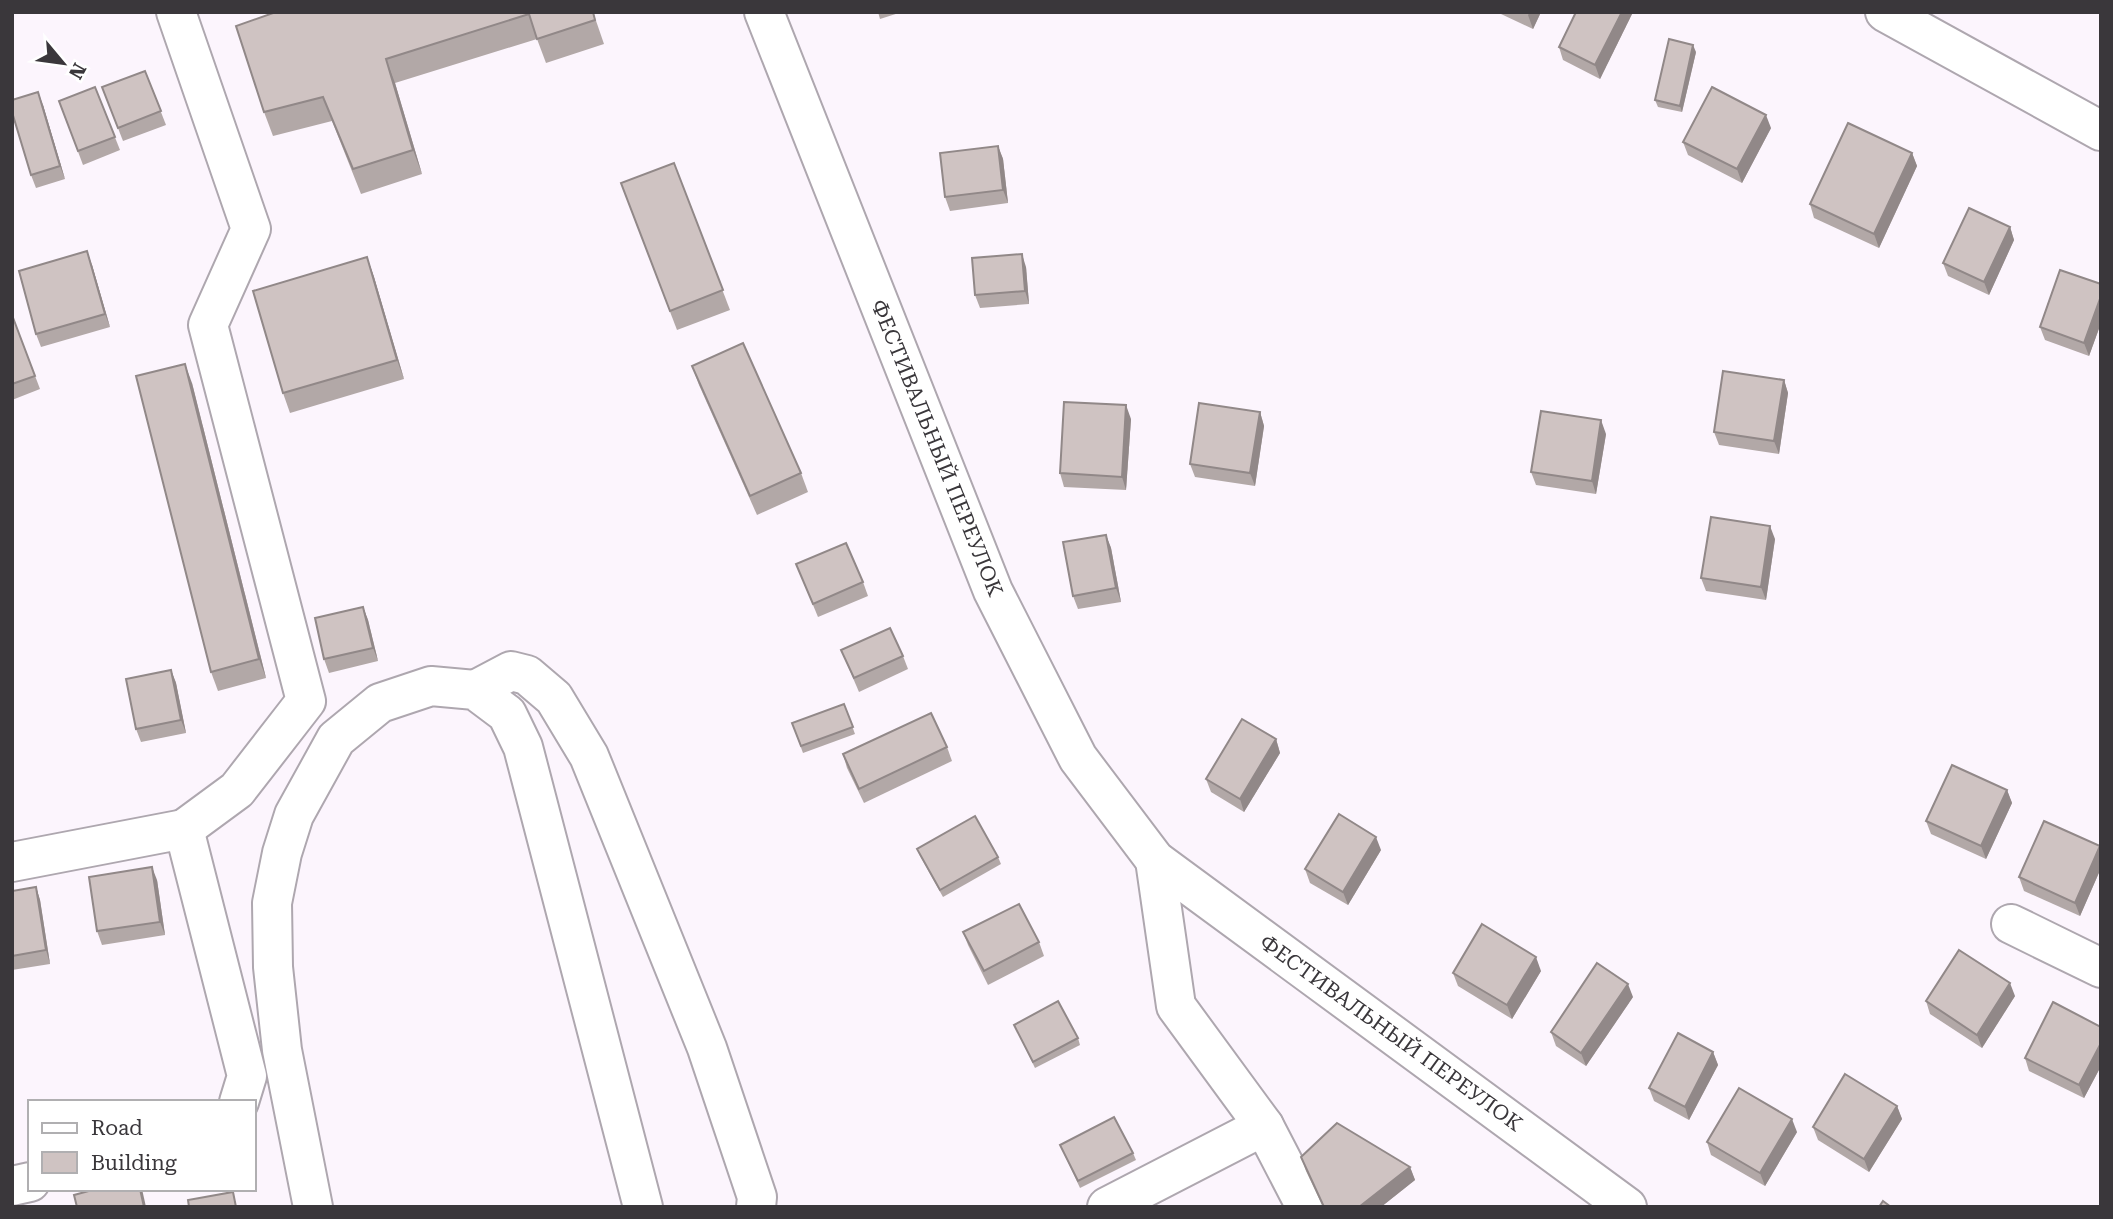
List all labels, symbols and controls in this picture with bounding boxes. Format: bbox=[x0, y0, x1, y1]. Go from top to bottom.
north arrow bbox=[28, 28, 98, 98]
text: N bbox=[64, 59, 91, 83]
street label: ФЕСТИВАЛЬНЫЙ ПЕРЕУЛОК bbox=[866, 296, 1008, 600]
street label: ФЕСТИВАЛЬНЫЙ ПЕРЕУЛОК bbox=[1255, 930, 1527, 1136]
legend bbox=[28, 1100, 256, 1191]
text: Road bbox=[91, 1116, 143, 1140]
text: Building bbox=[91, 1151, 177, 1175]

